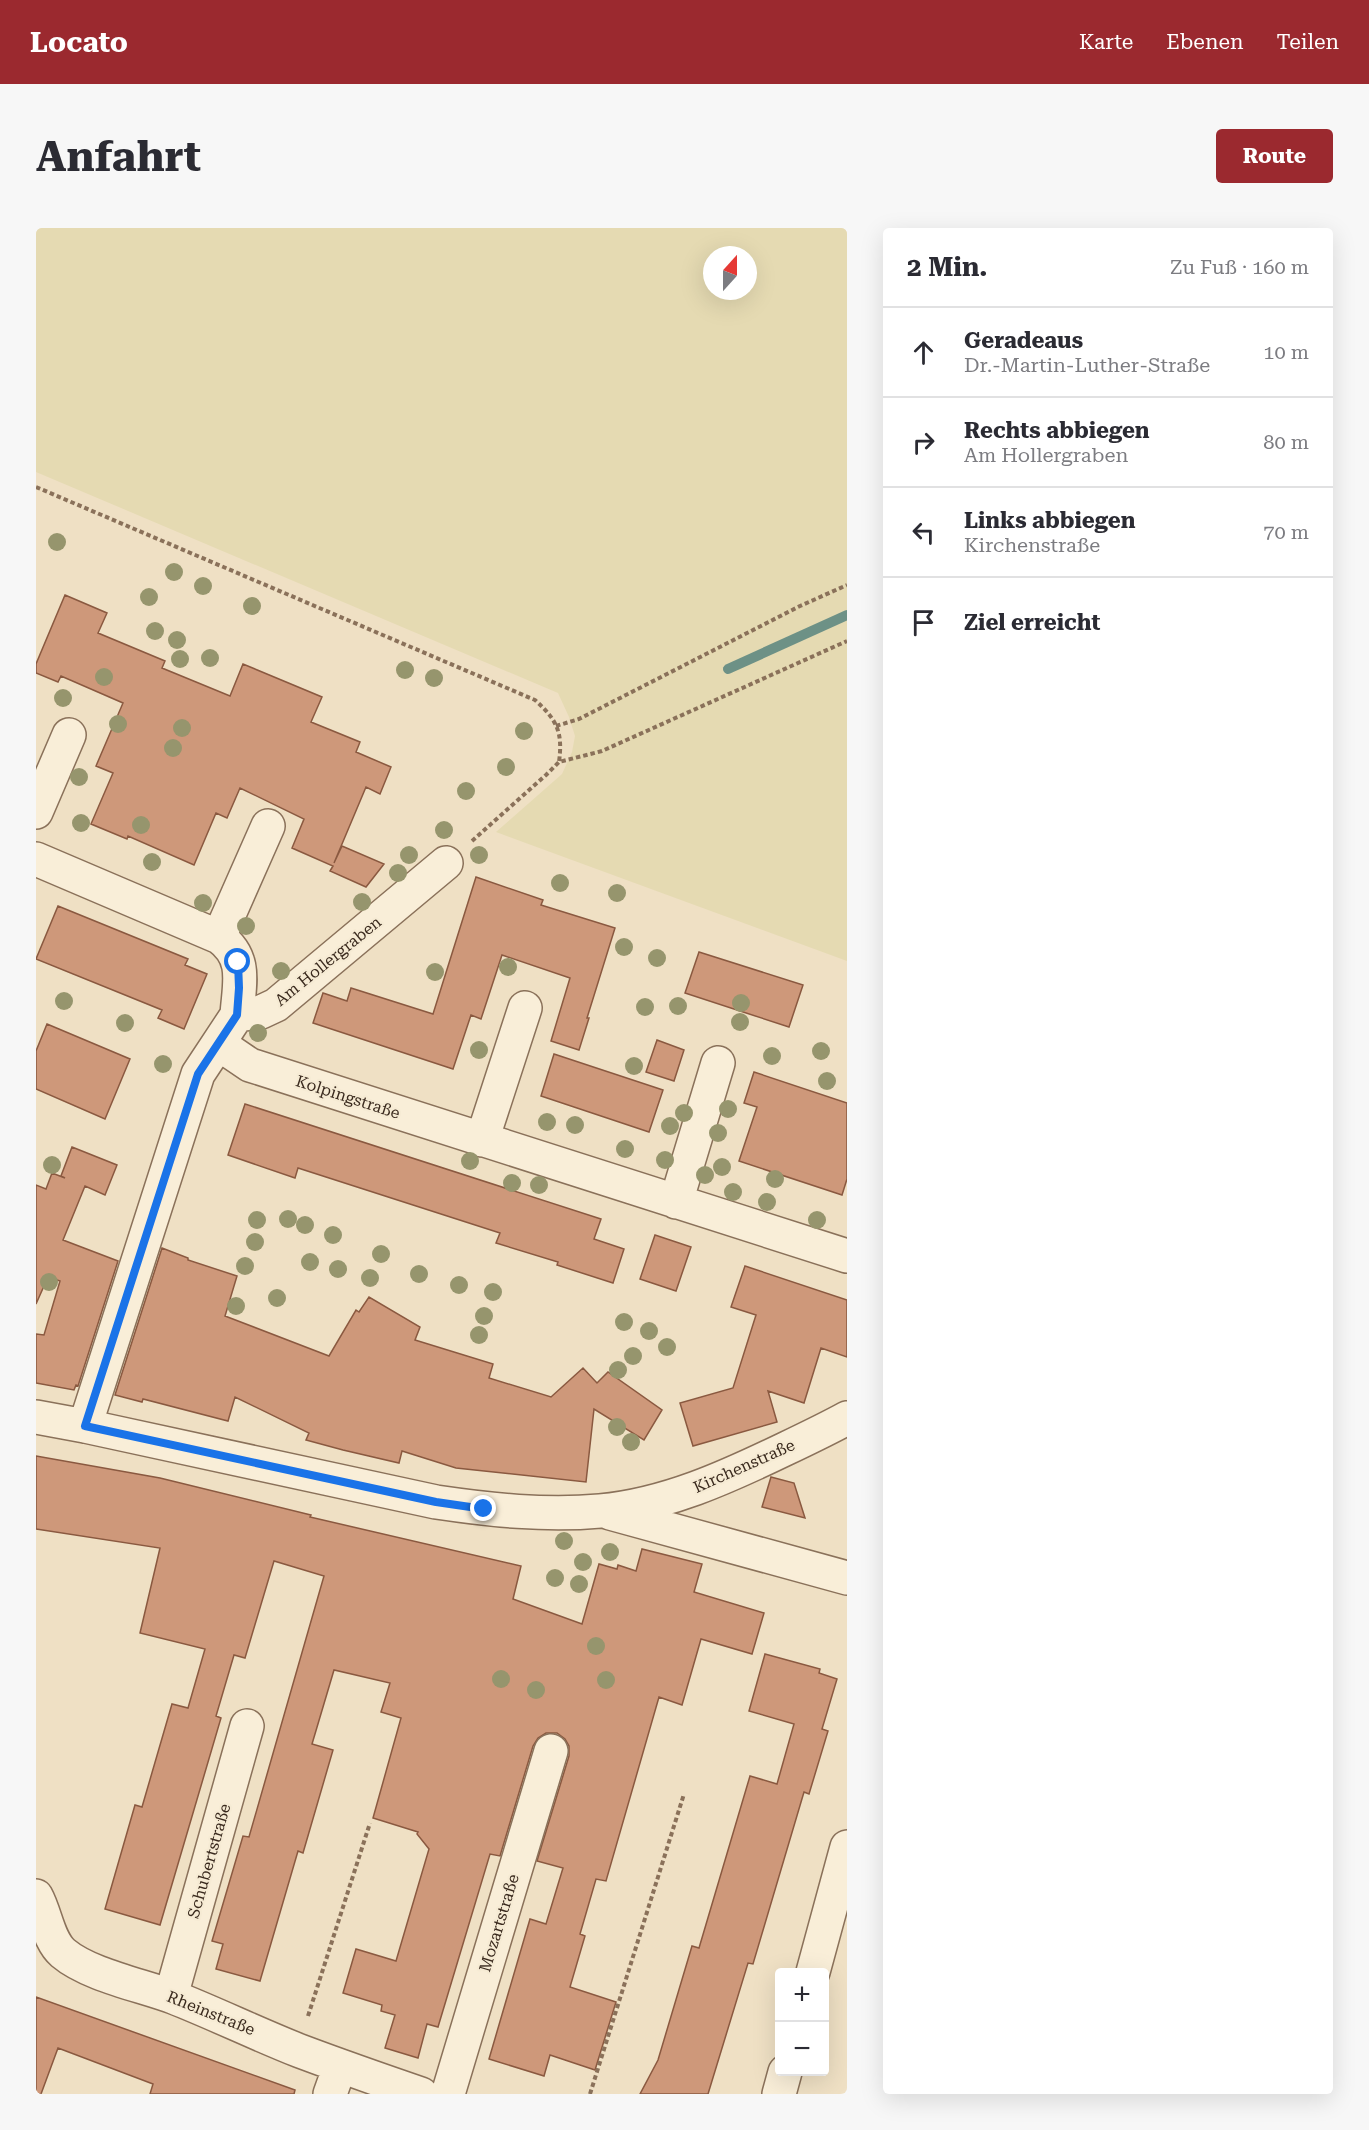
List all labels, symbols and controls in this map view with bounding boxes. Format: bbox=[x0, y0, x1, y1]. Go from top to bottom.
text: Locato bbox=[30, 26, 128, 59]
text: Karte bbox=[1079, 30, 1133, 54]
text: Ebenen bbox=[1166, 30, 1244, 54]
text: Teilen bbox=[1277, 30, 1339, 54]
button: Route bbox=[1216, 129, 1333, 183]
text: Anfahrt bbox=[36, 132, 201, 181]
north arrow bbox=[703, 246, 757, 300]
text: 2 Min. bbox=[907, 252, 988, 282]
text: Zu Fuß · 160 m bbox=[1170, 255, 1309, 279]
text: Geradeaus bbox=[964, 328, 1083, 353]
icon: ahead bbox=[907, 336, 940, 369]
text: 10 m bbox=[1263, 340, 1309, 364]
text: Dr.-Martin-Luther-Straße bbox=[964, 353, 1210, 377]
text: Rechts abbiegen bbox=[964, 418, 1150, 443]
icon: right bbox=[907, 426, 940, 459]
text: 80 m bbox=[1263, 430, 1309, 454]
text: Am Hollergraben bbox=[964, 443, 1128, 467]
text: Links abbiegen bbox=[964, 508, 1135, 533]
icon: left bbox=[907, 516, 940, 549]
text: 70 m bbox=[1263, 520, 1309, 544]
text: Kirchenstraße bbox=[964, 533, 1100, 557]
icon: arrive bbox=[907, 606, 940, 639]
text: Ziel erreicht bbox=[964, 610, 1100, 635]
street label: Am Hollergraben bbox=[271, 912, 385, 1010]
route start bbox=[224, 948, 250, 974]
street label: Kolpingstraße bbox=[294, 1071, 403, 1123]
street label: Kirchenstraße bbox=[690, 1435, 798, 1497]
route end bbox=[470, 1495, 496, 1521]
street label: Schubertstraße bbox=[184, 1801, 235, 1921]
street label: Mozartstraße bbox=[475, 1872, 523, 1974]
map controls bbox=[775, 1968, 829, 2076]
button: + bbox=[775, 1968, 829, 2022]
street label: Rheinstraße bbox=[164, 1987, 258, 2039]
button: − bbox=[775, 2022, 829, 2076]

